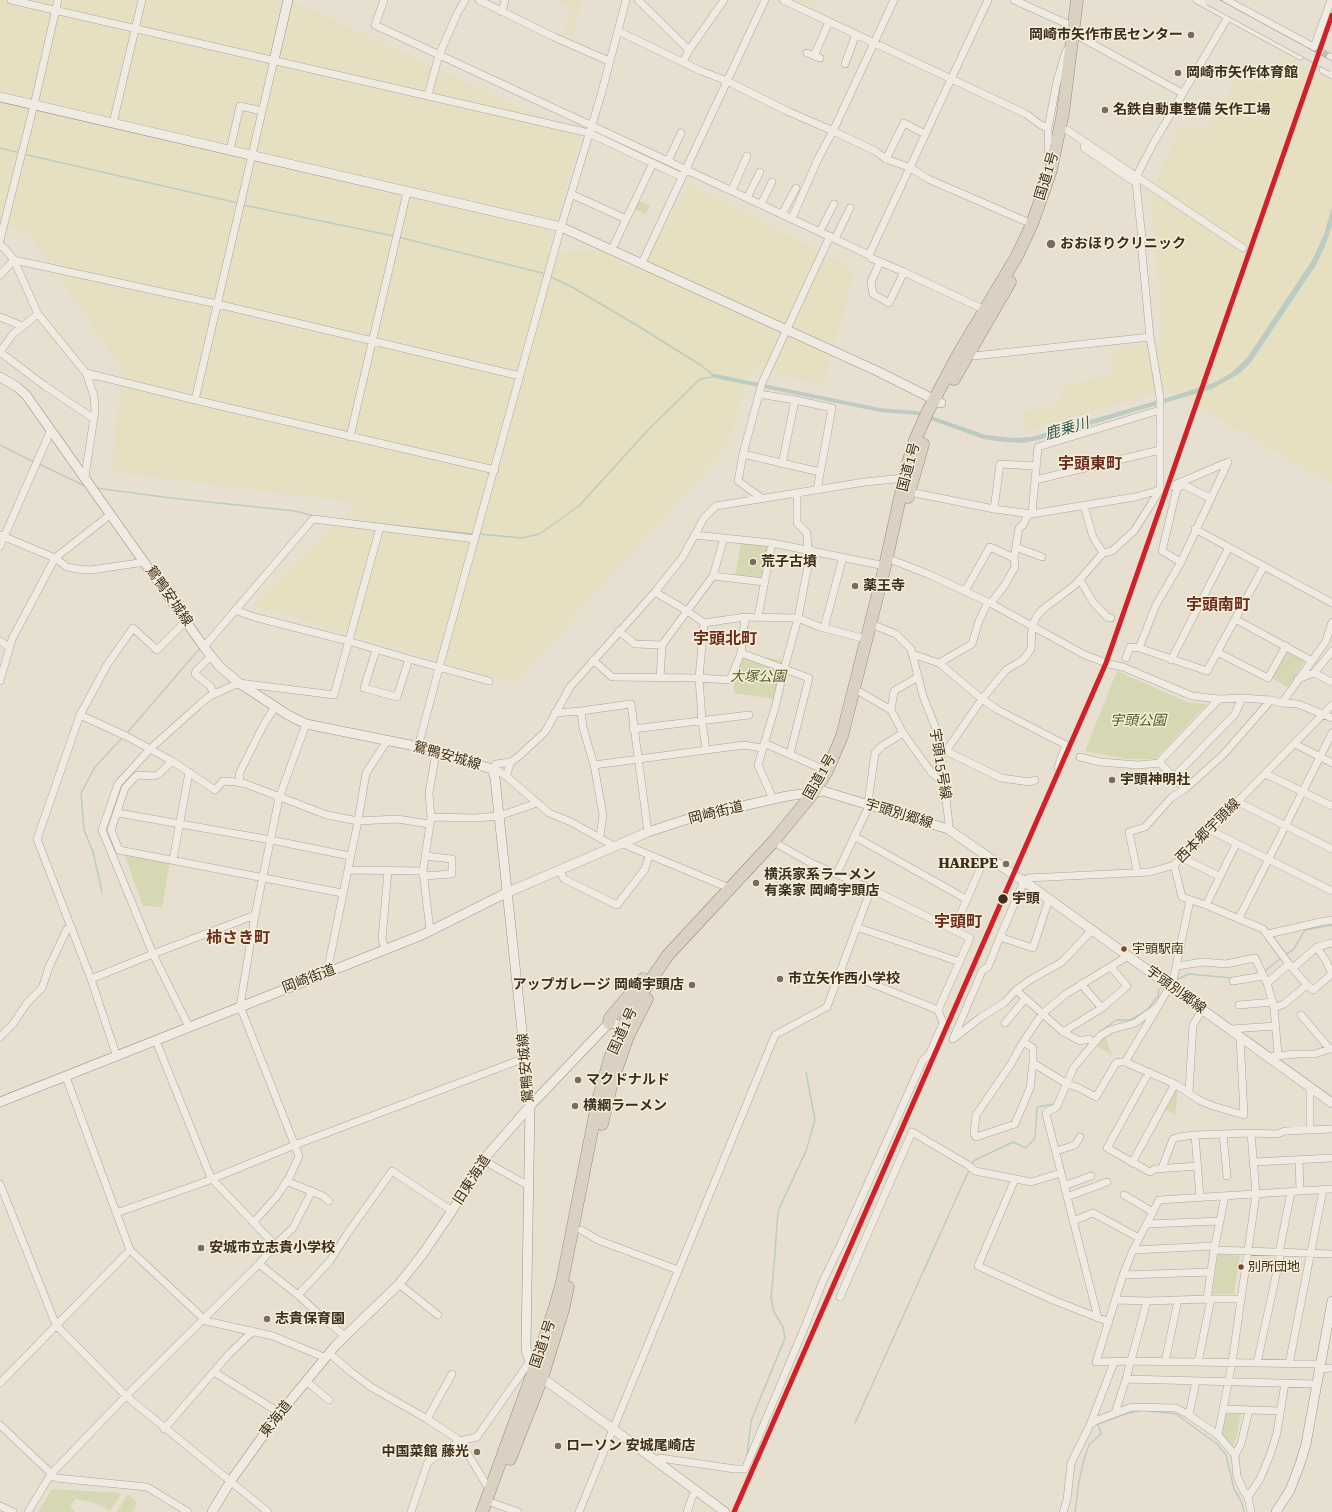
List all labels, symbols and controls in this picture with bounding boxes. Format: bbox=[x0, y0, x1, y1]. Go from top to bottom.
place label: 岡崎市矢作市民センター bbox=[1029, 27, 1183, 43]
marker: 岡崎市矢作市民センター bbox=[1186, 30, 1196, 40]
place label: 岡崎市矢作体育館 bbox=[1186, 65, 1298, 81]
marker: 岡崎市矢作体育館 bbox=[1173, 68, 1183, 78]
place label: 名鉄自動車整備 矢作工場 bbox=[1113, 102, 1271, 118]
marker: 名鉄自動車整備 矢作工場 bbox=[1100, 105, 1110, 115]
street label: 国道1号 bbox=[1032, 150, 1062, 202]
place label: おおほりクリニック bbox=[1060, 236, 1186, 252]
marker: おおほりクリニック bbox=[1045, 238, 1057, 250]
water label: 鹿乗川 bbox=[1043, 414, 1091, 444]
street label: 国道1号 bbox=[894, 441, 924, 493]
district label: 宇頭東町 bbox=[1058, 454, 1122, 474]
place label: 荒子古墳 bbox=[761, 554, 817, 570]
marker: 荒子古墳 bbox=[748, 557, 758, 567]
street label: 鴛鴨安城線 bbox=[142, 563, 196, 629]
place label: 薬王寺 bbox=[863, 578, 905, 594]
marker: 薬王寺 bbox=[850, 581, 860, 591]
district label: 宇頭南町 bbox=[1186, 595, 1250, 615]
district label: 宇頭北町 bbox=[693, 629, 757, 649]
park label: 大塚公園 bbox=[730, 669, 786, 685]
park label: 宇頭公園 bbox=[1110, 713, 1166, 729]
street label: 宇頭15号線 bbox=[926, 727, 954, 801]
street label: 鴛鴨安城線 bbox=[411, 738, 483, 774]
street label: 国道1号 bbox=[800, 751, 840, 803]
place label: 宇頭神明社 bbox=[1120, 772, 1190, 788]
marker: 宇頭神明社 bbox=[1107, 775, 1117, 785]
street label: 西本郷宇頭線 bbox=[1172, 795, 1244, 867]
street label: 宇頭別郷線 bbox=[863, 796, 935, 832]
street label: 岡崎街道 bbox=[687, 798, 745, 828]
place label: HAREPE bbox=[938, 856, 998, 872]
marker: HAREPE bbox=[1001, 859, 1011, 869]
place label: 横浜家系ラーメン 有楽家 岡崎宇頭店 bbox=[764, 867, 880, 900]
marker: 横浜家系ラーメン 有楽家 岡崎宇頭店 bbox=[751, 878, 761, 888]
place label: 宇頭 bbox=[1012, 891, 1040, 907]
marker: 宇頭 bbox=[996, 892, 1010, 906]
district label: 宇頭町 bbox=[934, 912, 982, 932]
district label: 柿さき町 bbox=[206, 928, 270, 948]
place label: 宇頭駅南 bbox=[1132, 941, 1184, 957]
marker: 宇頭駅南 bbox=[1119, 944, 1129, 954]
street label: 岡崎街道 bbox=[280, 961, 338, 997]
street label: 宇頭別郷線 bbox=[1143, 963, 1209, 1017]
place label: 市立矢作西小学校 bbox=[788, 971, 900, 987]
marker: 市立矢作西小学校 bbox=[775, 974, 785, 984]
place label: アップガレージ 岡崎宇頭店 bbox=[512, 977, 684, 993]
marker: アップガレージ 岡崎宇頭店 bbox=[687, 980, 697, 990]
street label: 国道1号 bbox=[605, 1005, 641, 1057]
street label: 鴛鴨安城線 bbox=[515, 1032, 537, 1104]
place label: マクドナルド bbox=[586, 1072, 670, 1088]
marker: マクドナルド bbox=[573, 1075, 583, 1085]
place label: 横綱ラーメン bbox=[583, 1098, 667, 1114]
marker: 横綱ラーメン bbox=[570, 1101, 580, 1111]
street label: 旧東海道 bbox=[450, 1152, 494, 1208]
place label: 安城市立志貴小学校 bbox=[209, 1240, 335, 1256]
marker: 安城市立志貴小学校 bbox=[196, 1243, 206, 1253]
place label: 別所団地 bbox=[1248, 1259, 1300, 1275]
marker: 別所団地 bbox=[1236, 1262, 1246, 1272]
place label: 志貴保育園 bbox=[275, 1311, 345, 1327]
marker: 志貴保育園 bbox=[262, 1314, 272, 1324]
street label: 国道1号 bbox=[527, 1318, 559, 1370]
street label: 東海道 bbox=[256, 1397, 296, 1441]
place label: ローソン 安城尾崎店 bbox=[566, 1438, 696, 1454]
marker: ローソン 安城尾崎店 bbox=[553, 1441, 563, 1451]
place label: 中国菜館 藤光 bbox=[381, 1444, 469, 1460]
marker: 中国菜館 藤光 bbox=[472, 1447, 482, 1457]

